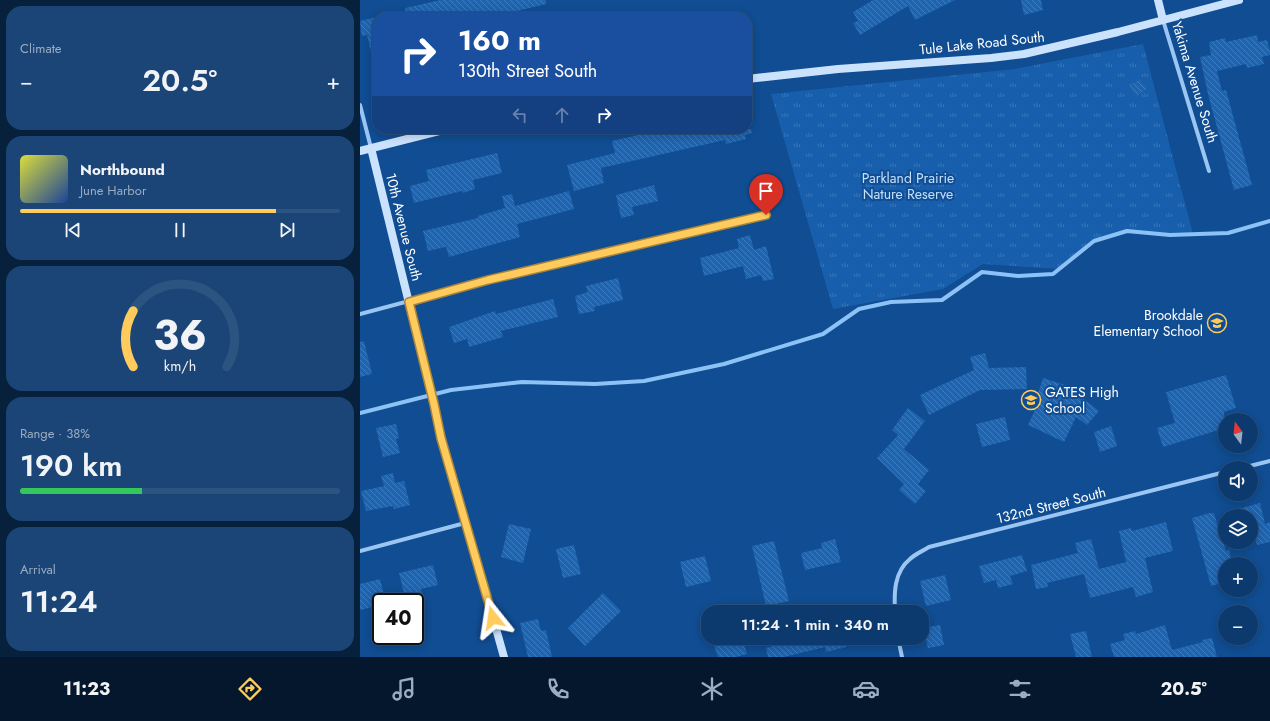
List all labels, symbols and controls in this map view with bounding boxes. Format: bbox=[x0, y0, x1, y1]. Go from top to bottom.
street label: Yakima Avenue South bbox=[1167, 19, 1223, 145]
text: 160 m bbox=[458, 20, 541, 61]
street label: Tule Lake Road South bbox=[919, 26, 1045, 60]
icon: right bbox=[392, 28, 444, 80]
text: Climate bbox=[20, 39, 61, 58]
text: 130th Street South bbox=[458, 58, 597, 84]
text: 20.5° bbox=[142, 59, 217, 102]
text: − bbox=[20, 65, 33, 97]
text: + bbox=[326, 65, 340, 97]
icon: left bbox=[509, 104, 531, 126]
icon: ahead bbox=[551, 104, 573, 126]
icon: right bbox=[593, 104, 615, 126]
text: Northbound bbox=[80, 159, 165, 181]
park label: Parkland Prairie Nature Reserve bbox=[862, 168, 954, 204]
street label: 10th Avenue South bbox=[381, 171, 427, 283]
pin bbox=[749, 174, 783, 215]
icon: arrive bbox=[755, 180, 777, 202]
text: June Harbor bbox=[80, 181, 146, 200]
icon: previous bbox=[62, 219, 84, 241]
icon: pause bbox=[169, 219, 191, 241]
icon: next bbox=[276, 219, 298, 241]
text: 36 bbox=[153, 304, 207, 365]
place label: Brookdale Elementary School bbox=[1093, 305, 1203, 341]
school or university icon: Brookdale Elementary School bbox=[1206, 312, 1228, 334]
text: km/h bbox=[164, 355, 196, 375]
place label: GATES High School bbox=[1045, 382, 1119, 418]
school or university icon: GATES High School bbox=[1020, 389, 1042, 411]
north arrow bbox=[1218, 413, 1258, 453]
map controls bbox=[1218, 413, 1258, 645]
text: Range · 38% bbox=[20, 424, 90, 443]
text: 190 km bbox=[20, 444, 122, 487]
button: sound bbox=[1218, 461, 1258, 501]
street label: 132nd Street South bbox=[994, 482, 1108, 528]
button: layers bbox=[1218, 509, 1258, 549]
button: + bbox=[1218, 557, 1258, 597]
text: Arrival bbox=[20, 560, 56, 579]
text: 11:24 bbox=[20, 580, 98, 623]
speed limit sign: 40 bbox=[372, 593, 424, 645]
position arrow bbox=[472, 597, 514, 639]
button: − bbox=[1218, 605, 1258, 645]
text: 11:24 · 1 min · 340 m bbox=[741, 614, 889, 636]
icon: directions bbox=[236, 675, 264, 703]
icon: music bbox=[390, 675, 418, 703]
icon: phone bbox=[544, 675, 572, 703]
icon: climate bbox=[698, 675, 726, 703]
icon: car bbox=[852, 675, 880, 703]
icon: filters bbox=[1006, 675, 1034, 703]
text: 11:23 bbox=[63, 676, 110, 702]
text: 20.5° bbox=[1160, 676, 1207, 702]

